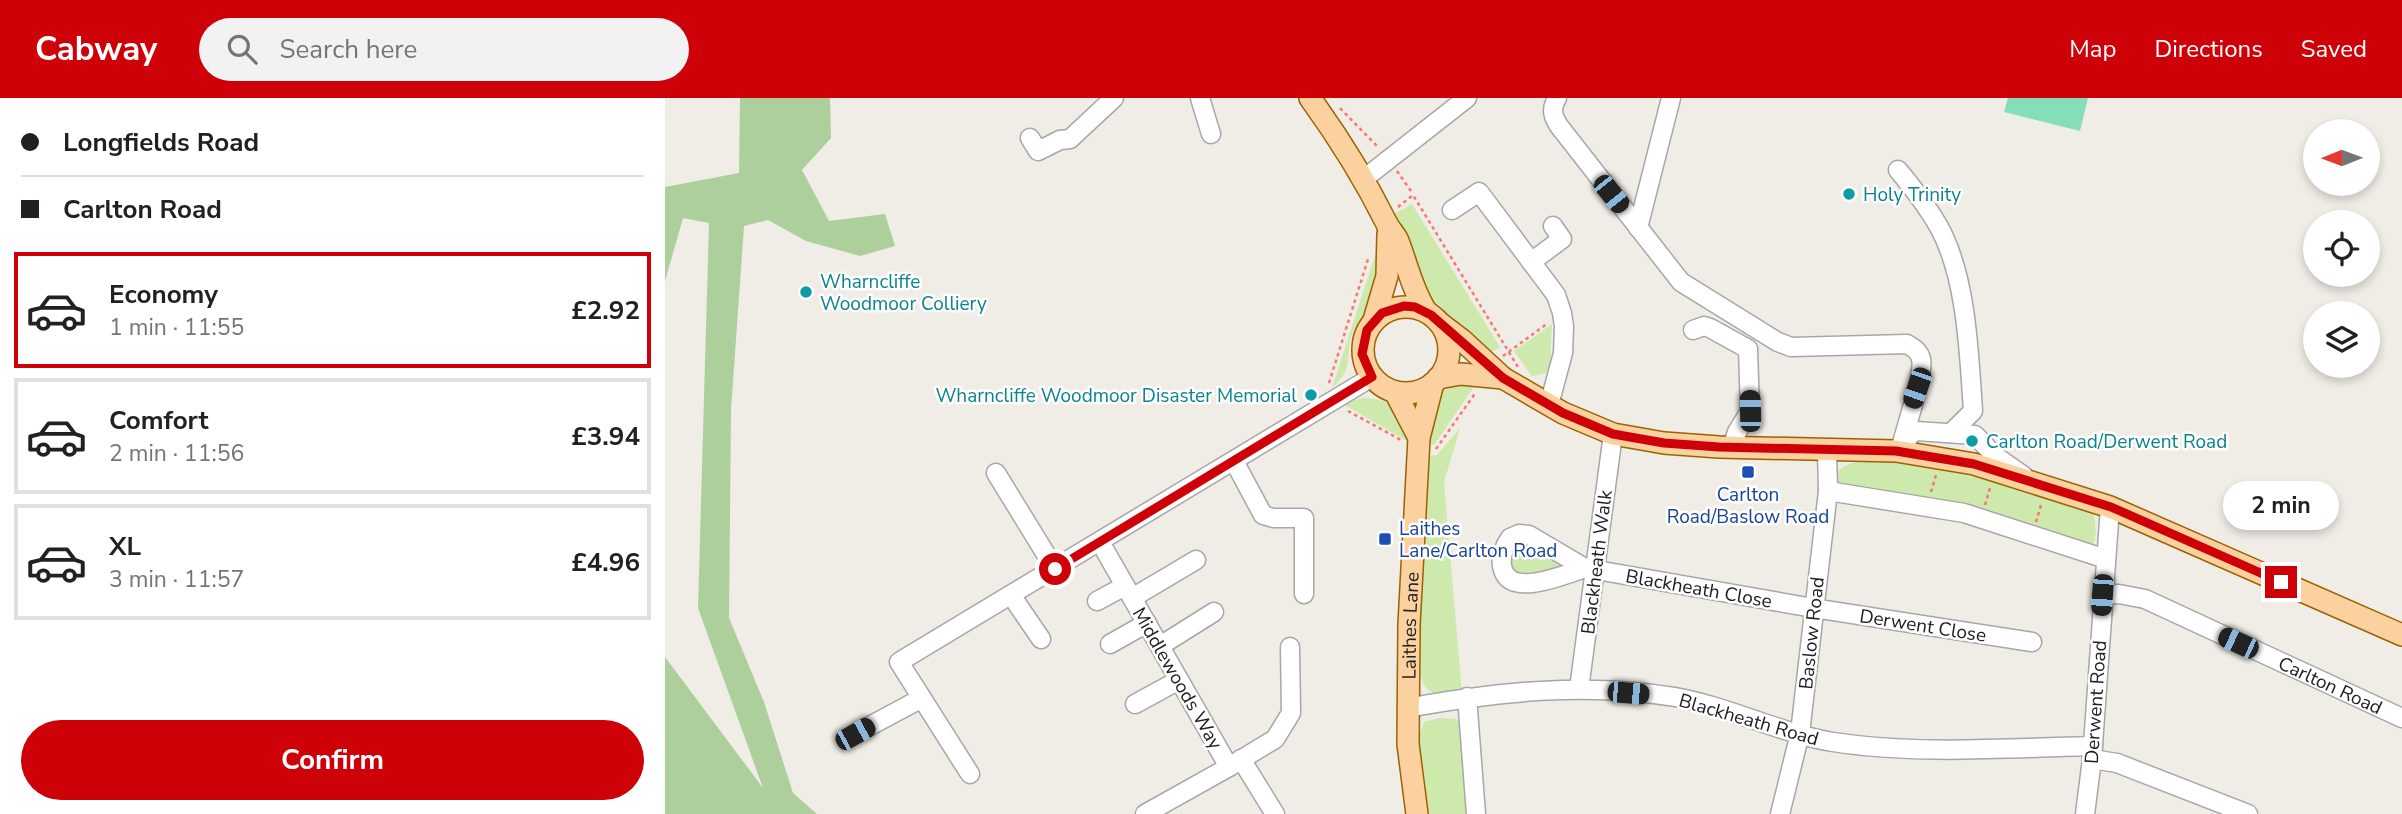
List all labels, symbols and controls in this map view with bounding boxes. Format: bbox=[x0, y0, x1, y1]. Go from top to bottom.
search box bbox=[199, 18, 689, 81]
text: Cabway bbox=[35, 27, 157, 72]
icon: search bbox=[223, 30, 261, 68]
text: Search here bbox=[279, 32, 417, 67]
text: Map bbox=[2069, 33, 2116, 65]
text: Directions bbox=[2154, 33, 2263, 65]
text: Saved bbox=[2301, 33, 2367, 65]
north arrow bbox=[2303, 119, 2380, 196]
map controls bbox=[2303, 119, 2380, 378]
text: Longfields Road bbox=[63, 125, 259, 160]
car bbox=[1590, 171, 1633, 217]
place label: Holy Trinity bbox=[1863, 182, 1961, 208]
marker: Holy Trinity bbox=[1841, 186, 1857, 202]
text: Carlton Road bbox=[63, 192, 222, 227]
button: locate bbox=[2303, 210, 2380, 287]
place label: Wharncliffe Woodmoor Colliery bbox=[820, 269, 987, 317]
text: Economy bbox=[109, 277, 218, 312]
icon: car bbox=[25, 279, 88, 342]
marker: Wharncliffe Woodmoor Colliery bbox=[798, 284, 814, 300]
text: £2.92 bbox=[571, 293, 640, 328]
button: layers bbox=[2303, 301, 2380, 378]
text: 1 min · 11:55 bbox=[109, 312, 244, 343]
car bbox=[1901, 365, 1934, 411]
place label: Wharncliffe Woodmoor Disaster Memorial bbox=[935, 383, 1297, 409]
marker: Wharncliffe Woodmoor Disaster Memorial bbox=[1303, 387, 1319, 403]
car bbox=[1740, 390, 1761, 432]
text: Comfort bbox=[109, 403, 209, 438]
icon: car bbox=[25, 405, 88, 468]
text: £3.94 bbox=[571, 419, 640, 454]
place label: Carlton Road/Derwent Road bbox=[1986, 429, 2227, 455]
marker: Carlton Road/Derwent Road bbox=[1964, 433, 1980, 449]
text: 2 min · 11:56 bbox=[109, 438, 244, 469]
marker: Carlton Road/Baslow Road bbox=[1740, 464, 1756, 480]
callout: 2 min bbox=[2223, 480, 2339, 530]
place label: Carlton Road/Baslow Road bbox=[1667, 482, 1829, 530]
street label: Blackheath Walk bbox=[1575, 488, 1619, 636]
text: 2 min bbox=[2251, 490, 2311, 521]
place label: Laithes Lane/Carlton Road bbox=[1399, 516, 1557, 564]
text: XL bbox=[109, 529, 141, 564]
icon: car bbox=[25, 531, 88, 594]
marker: Laithes Lane/Carlton Road bbox=[1377, 531, 1393, 547]
text: £4.96 bbox=[571, 545, 640, 580]
route start bbox=[1039, 553, 1071, 585]
street label: Blackheath Close bbox=[1624, 563, 1774, 615]
text: 3 min · 11:57 bbox=[109, 564, 244, 595]
route end bbox=[2265, 566, 2297, 598]
street label: Laithes Lane bbox=[1397, 571, 1426, 680]
car bbox=[2091, 573, 2114, 617]
street label: Baslow Road bbox=[1793, 576, 1831, 691]
street label: Middlewoods Way bbox=[1126, 603, 1228, 754]
street label: Derwent Close bbox=[1858, 603, 1988, 649]
car bbox=[2215, 625, 2262, 661]
street label: Derwent Road bbox=[2079, 639, 2113, 765]
street label: Carlton Road bbox=[2274, 651, 2386, 721]
car bbox=[1607, 681, 1650, 705]
street label: Blackheath Road bbox=[1676, 688, 1822, 752]
car bbox=[832, 715, 879, 753]
button: Confirm bbox=[21, 720, 644, 800]

